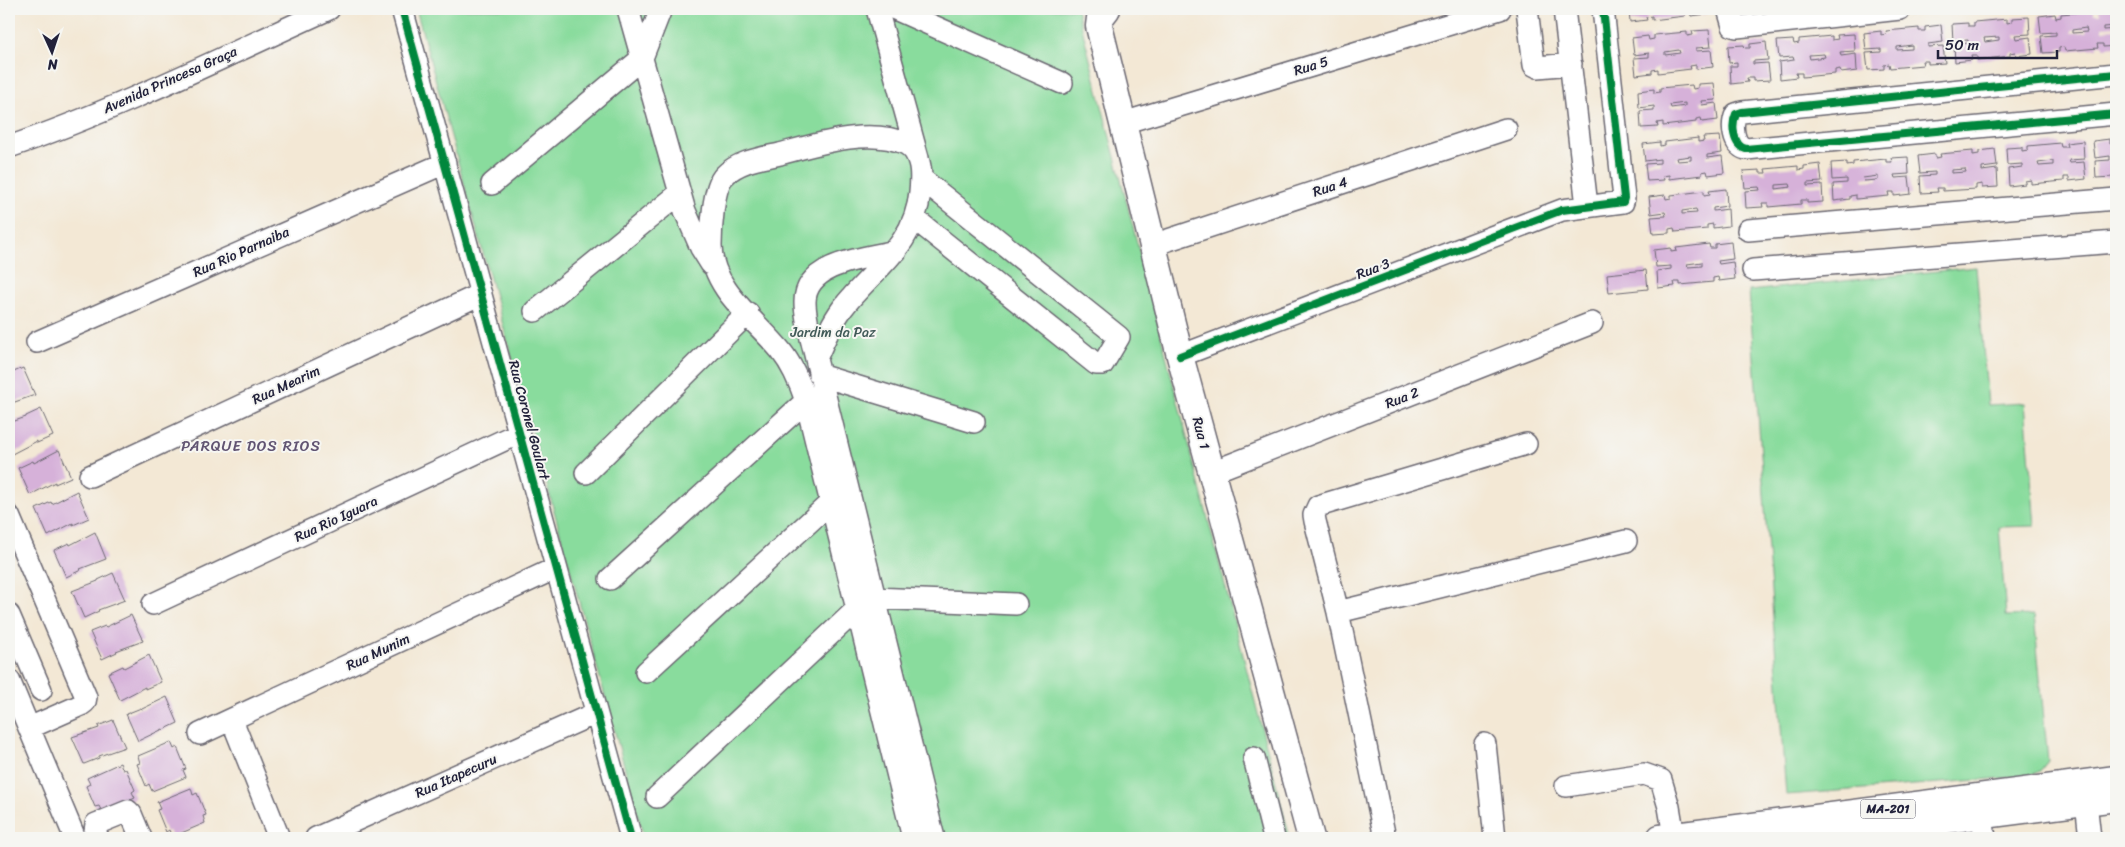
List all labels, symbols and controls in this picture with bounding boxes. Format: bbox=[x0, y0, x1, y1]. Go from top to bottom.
north arrow bbox=[28, 28, 78, 78]
scale bar bbox=[1938, 28, 2056, 60]
text: 50 m bbox=[1945, 32, 1980, 58]
street label: Avenida Princesa Graça bbox=[98, 39, 242, 121]
street label: Rua 5 bbox=[1290, 49, 1332, 83]
text: N bbox=[47, 52, 59, 77]
street label: Rua 4 bbox=[1309, 170, 1351, 204]
street label: Rua Rio Parnaiba bbox=[189, 219, 294, 284]
street label: Rua 3 bbox=[1352, 251, 1394, 287]
park label: Jardim da Paz bbox=[789, 320, 876, 345]
street label: Rua Coronel Goulart bbox=[501, 357, 557, 484]
street label: Rua Mearim bbox=[248, 358, 324, 412]
street label: Rua 2 bbox=[1381, 380, 1423, 416]
street label: Rua 1 bbox=[1185, 414, 1217, 452]
district label: PARQUE DOS RIOS bbox=[181, 433, 321, 459]
street label: Rua Rio Iguara bbox=[290, 489, 382, 549]
street label: Rua Munim bbox=[342, 626, 414, 678]
street label: Rua Itapecuru bbox=[411, 747, 502, 805]
road number: MA-201 bbox=[1860, 800, 1916, 819]

